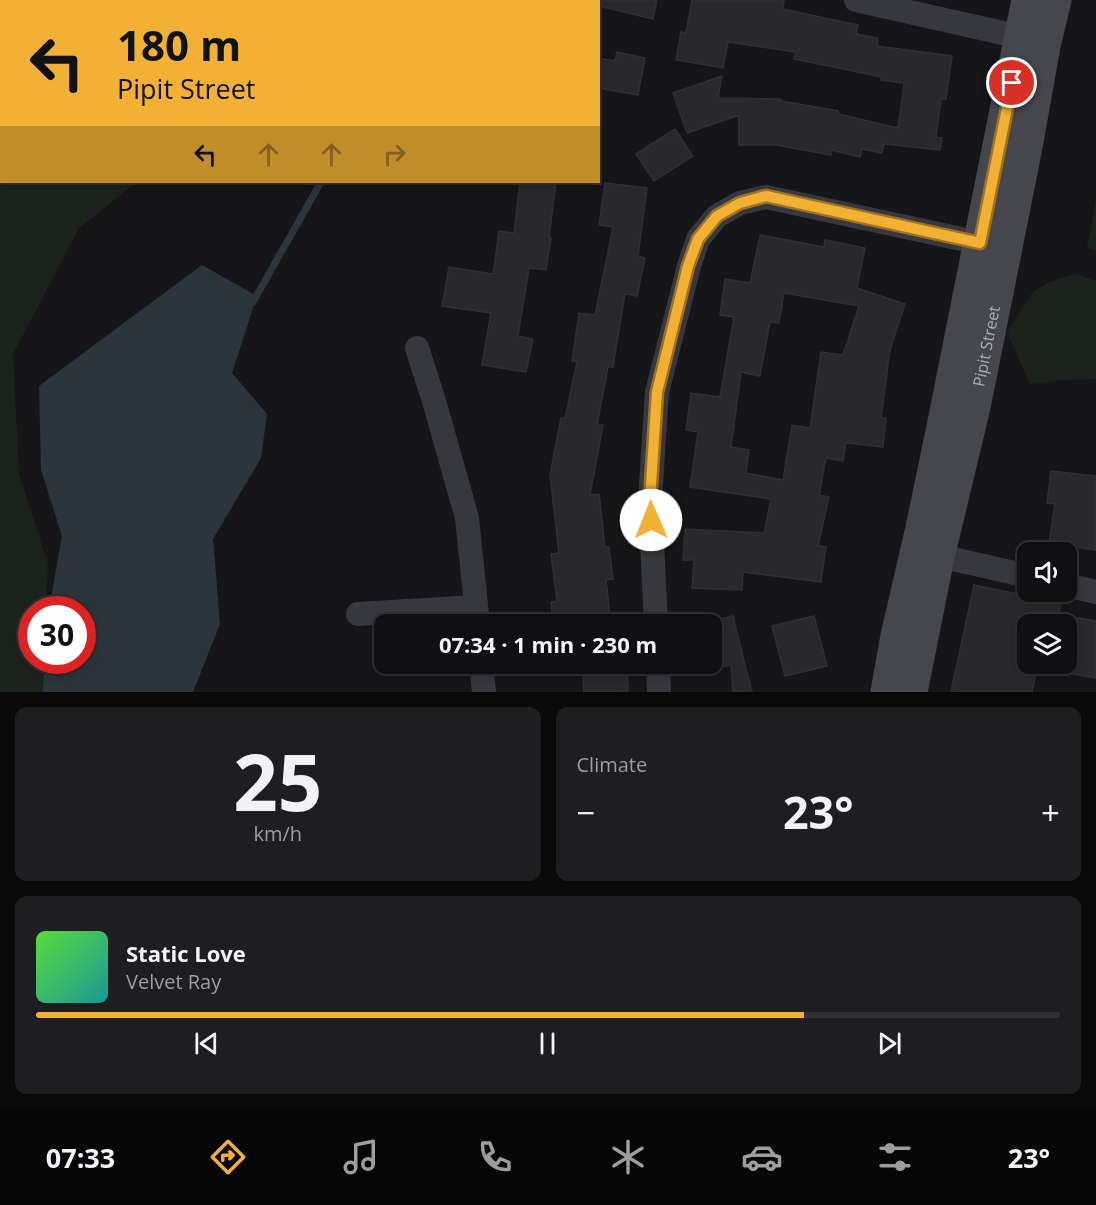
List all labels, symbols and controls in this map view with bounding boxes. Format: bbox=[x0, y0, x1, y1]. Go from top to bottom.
text: 180 m bbox=[117, 16, 241, 73]
icon: left bbox=[18, 24, 96, 102]
pin bbox=[986, 57, 1037, 108]
icon: arrive bbox=[995, 66, 1028, 99]
text: Pipit Street bbox=[117, 70, 255, 107]
icon: left bbox=[189, 138, 222, 171]
icon: ahead bbox=[252, 138, 285, 171]
icon: ahead bbox=[315, 138, 348, 171]
icon: right bbox=[378, 138, 411, 171]
street label: Pipit Street bbox=[967, 303, 1005, 389]
position arrow bbox=[619, 488, 683, 552]
map controls bbox=[1017, 542, 1077, 674]
button: sound bbox=[1017, 542, 1077, 602]
speed limit sign: 30 bbox=[18, 596, 96, 674]
button: layers bbox=[1017, 614, 1077, 674]
text: 07:34 · 1 min · 230 m bbox=[439, 629, 657, 659]
text: 25 bbox=[233, 728, 322, 834]
text: Climate bbox=[577, 751, 647, 778]
text: 23° bbox=[783, 781, 854, 842]
text: − bbox=[577, 790, 595, 835]
text: + bbox=[1041, 790, 1060, 835]
text: km/h bbox=[253, 820, 302, 847]
text: Static Love bbox=[126, 938, 246, 968]
text: Velvet Ray bbox=[126, 968, 221, 995]
icon: previous bbox=[190, 1027, 223, 1060]
icon: pause bbox=[531, 1027, 564, 1060]
icon: next bbox=[873, 1027, 906, 1060]
icon: directions bbox=[207, 1136, 249, 1178]
icon: music bbox=[340, 1136, 382, 1178]
icon: phone bbox=[474, 1136, 516, 1178]
icon: climate bbox=[607, 1136, 649, 1178]
icon: car bbox=[741, 1136, 783, 1178]
icon: filters bbox=[874, 1136, 916, 1178]
text: 07:33 bbox=[46, 1139, 115, 1176]
text: 23° bbox=[1008, 1139, 1050, 1176]

